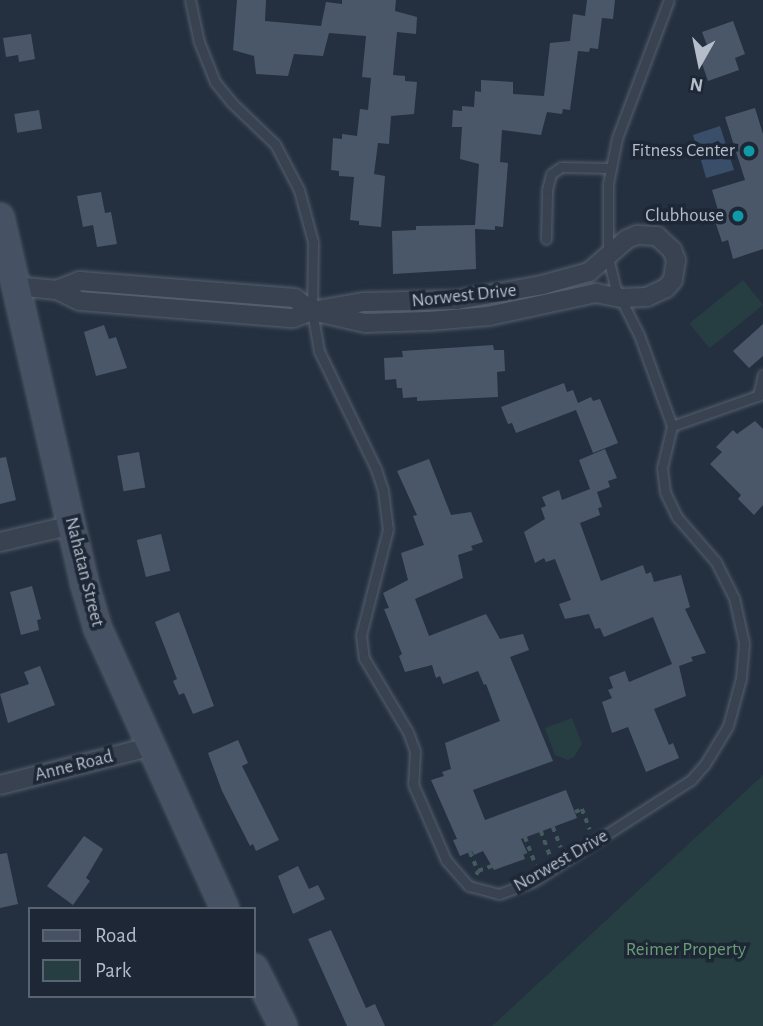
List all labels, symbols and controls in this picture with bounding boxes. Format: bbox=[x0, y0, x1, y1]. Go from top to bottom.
north arrow bbox=[665, 28, 735, 98]
text: N bbox=[689, 74, 705, 95]
place label: Fitness Center bbox=[632, 140, 735, 162]
marker: Fitness Center bbox=[741, 143, 757, 159]
place label: Clubhouse bbox=[645, 205, 724, 227]
marker: Clubhouse bbox=[730, 208, 746, 224]
street label: Norwest Drive bbox=[411, 279, 517, 313]
street label: Nahatan Street bbox=[59, 515, 109, 629]
street label: Anne Road bbox=[32, 745, 116, 787]
street label: Norwest Drive bbox=[510, 825, 612, 897]
legend bbox=[28, 907, 256, 998]
text: Road bbox=[95, 925, 137, 946]
park label: Reimer Property bbox=[626, 939, 746, 961]
text: Park bbox=[95, 960, 131, 981]

